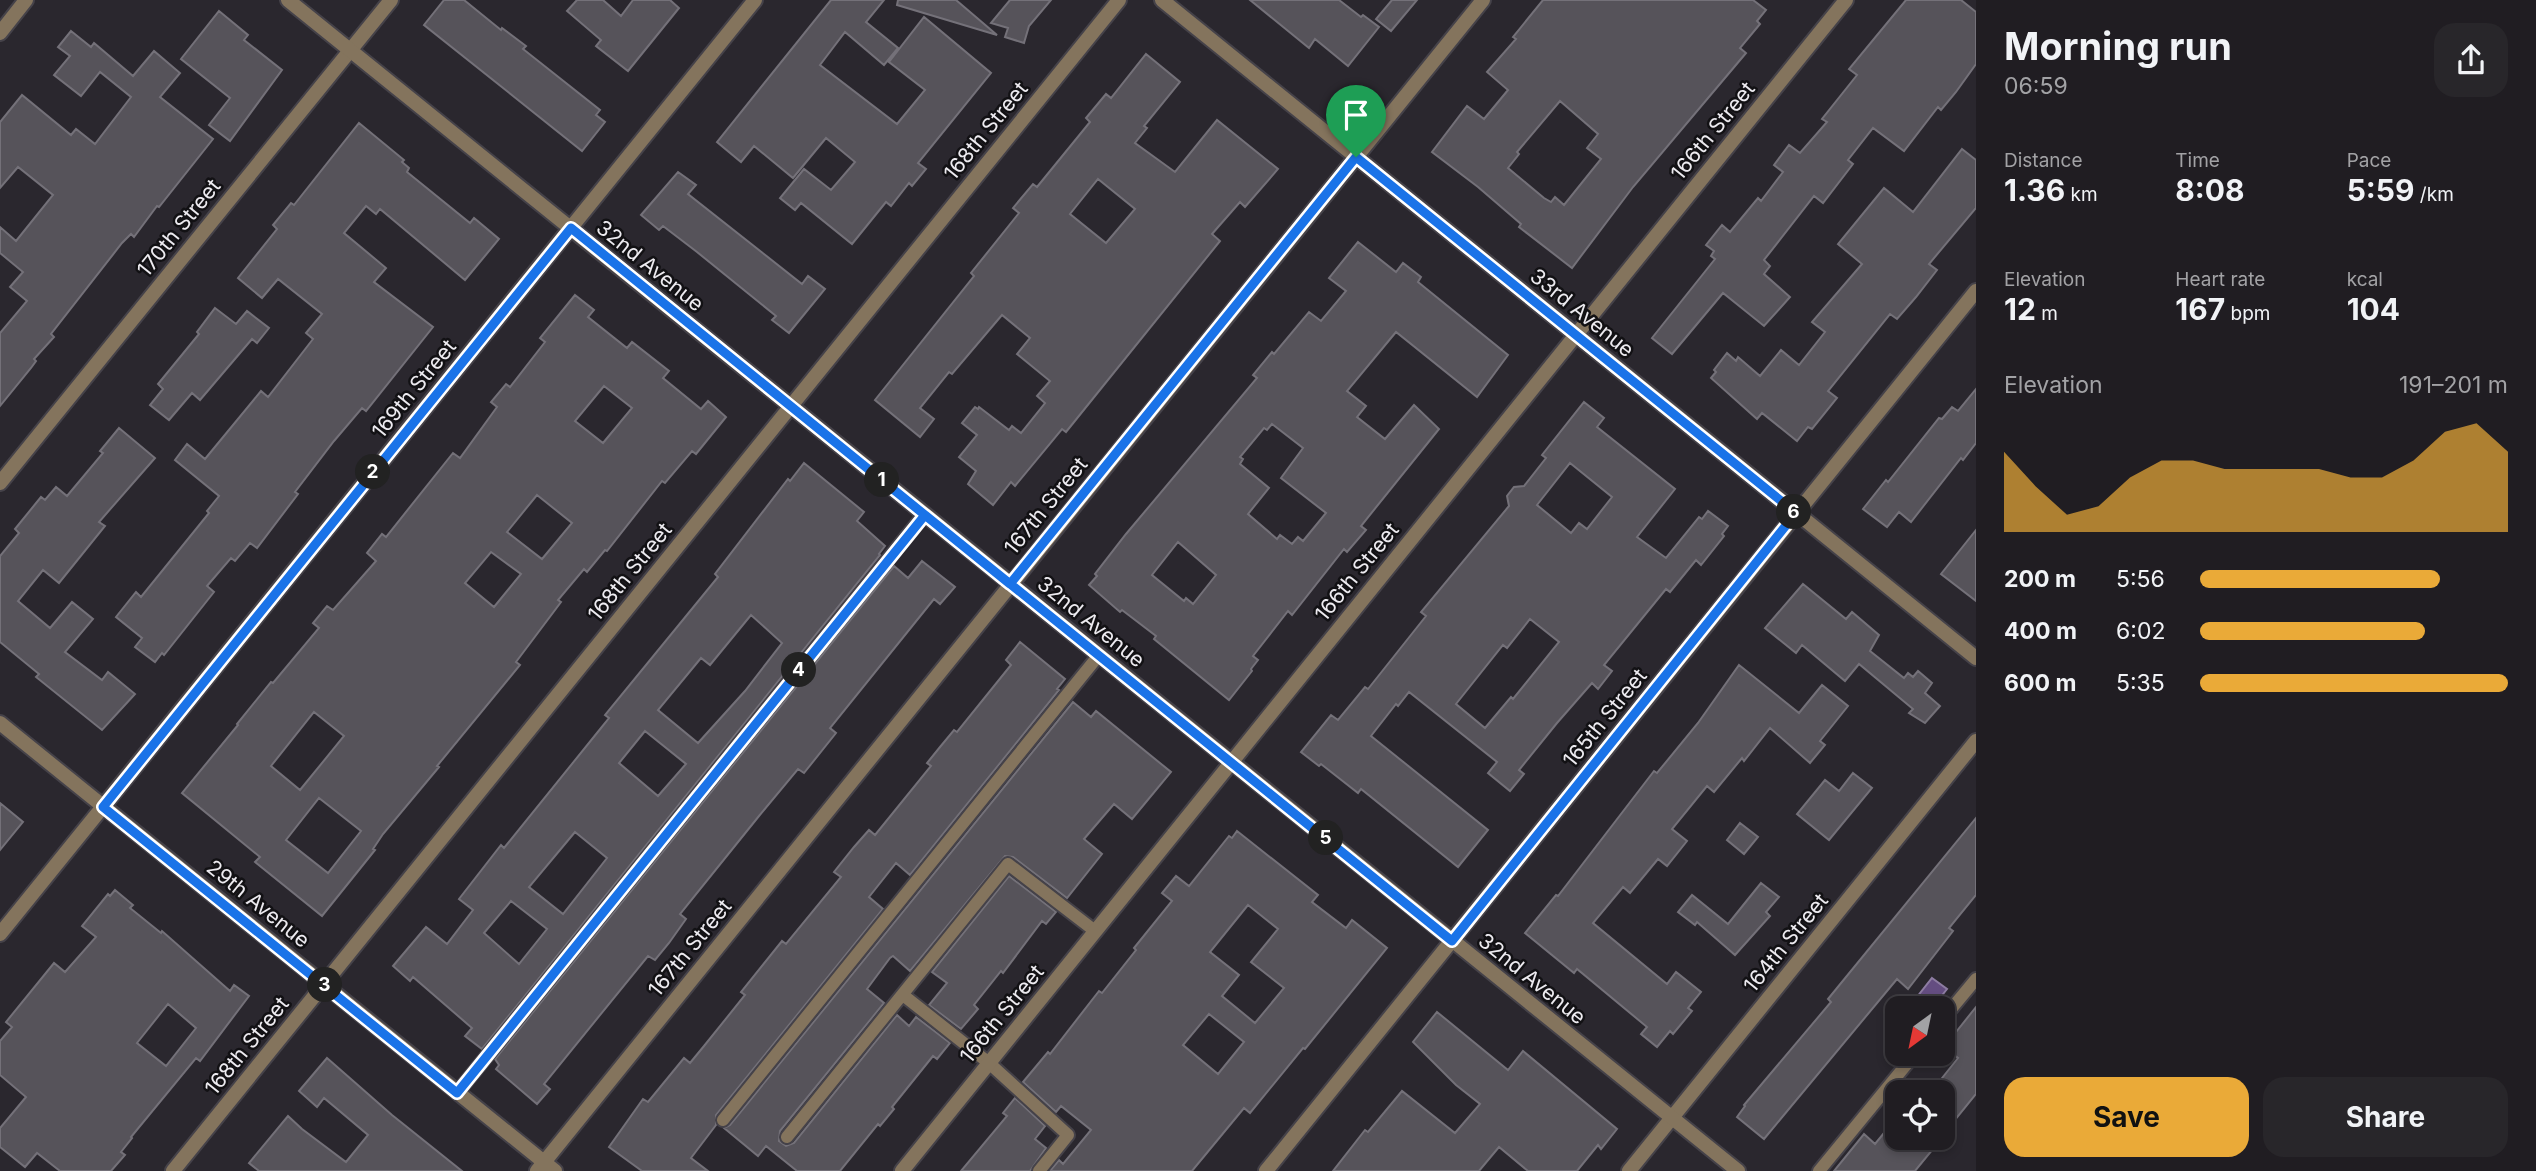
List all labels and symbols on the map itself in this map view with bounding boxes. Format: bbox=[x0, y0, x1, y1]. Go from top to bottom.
street label: 168th Street bbox=[938, 76, 1033, 185]
street label: 166th Street bbox=[1665, 76, 1760, 185]
pin bbox=[1326, 85, 1386, 157]
street label: 170th Street bbox=[132, 174, 226, 281]
street label: 32nd Avenue bbox=[592, 215, 709, 316]
street label: 33rd Avenue bbox=[1525, 263, 1639, 362]
street label: 169th Street bbox=[366, 334, 461, 443]
street label: 167th Street bbox=[999, 452, 1093, 559]
pin: 2 bbox=[356, 454, 390, 490]
pin: 1 bbox=[864, 462, 900, 498]
pin: 6 bbox=[1776, 494, 1812, 530]
street label: 168th Street bbox=[582, 517, 677, 626]
street label: 166th Street bbox=[1309, 517, 1404, 626]
street label: 32nd Avenue bbox=[1033, 571, 1150, 672]
pin: 4 bbox=[782, 652, 816, 688]
street label: 165th Street bbox=[1558, 664, 1652, 772]
pin: 5 bbox=[1308, 820, 1344, 856]
street label: 29th Avenue bbox=[202, 855, 315, 953]
street label: 164th Street bbox=[1738, 888, 1833, 997]
street label: 167th Street bbox=[643, 894, 737, 1001]
street label: 32nd Avenue bbox=[1474, 928, 1591, 1029]
street label: 166th Street bbox=[954, 959, 1049, 1068]
pin: 3 bbox=[308, 968, 342, 1002]
street label: 168th Street bbox=[199, 991, 294, 1100]
north arrow bbox=[1885, 996, 1955, 1066]

